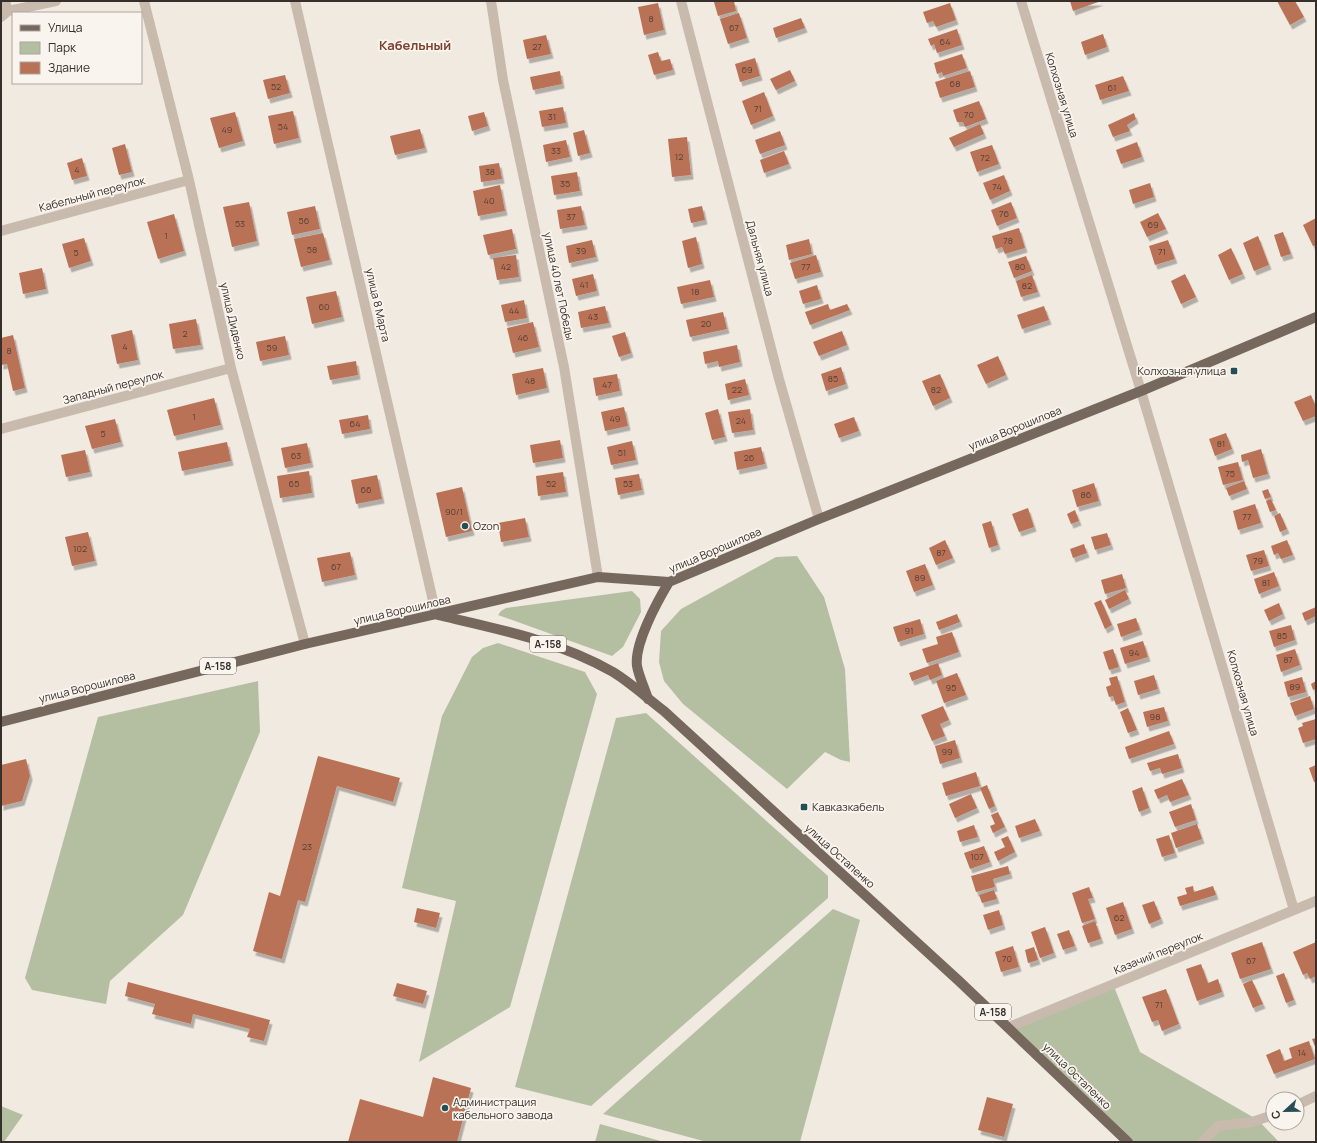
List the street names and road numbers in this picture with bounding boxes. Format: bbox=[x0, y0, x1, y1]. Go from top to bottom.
street label: Колхозная улица bbox=[1042, 50, 1083, 139]
street label: Кабельный переулок bbox=[37, 172, 147, 215]
street label: Дальняя улица bbox=[743, 218, 778, 298]
street label: улица 40 лет Победы bbox=[541, 231, 578, 341]
street label: улица 8 Марта bbox=[363, 267, 394, 343]
street label: улица Диденко bbox=[217, 281, 250, 362]
street label: Западный переулок bbox=[61, 366, 165, 407]
street label: улица Ворошилова bbox=[966, 402, 1064, 453]
street label: улица Ворошилова bbox=[666, 523, 763, 576]
street label: улица Ворошилова bbox=[352, 591, 452, 628]
road number: А-158 bbox=[530, 636, 566, 652]
street label: Колхозная улица bbox=[1224, 648, 1263, 737]
road number: А-158 bbox=[200, 658, 236, 674]
street label: улица Ворошилова bbox=[37, 667, 137, 706]
street label: улица Остапенко bbox=[802, 820, 879, 892]
street label: Казачий переулок bbox=[1111, 928, 1205, 977]
road number: А-158 bbox=[975, 1004, 1011, 1020]
street label: улица Остапенко bbox=[1040, 1039, 1115, 1113]

